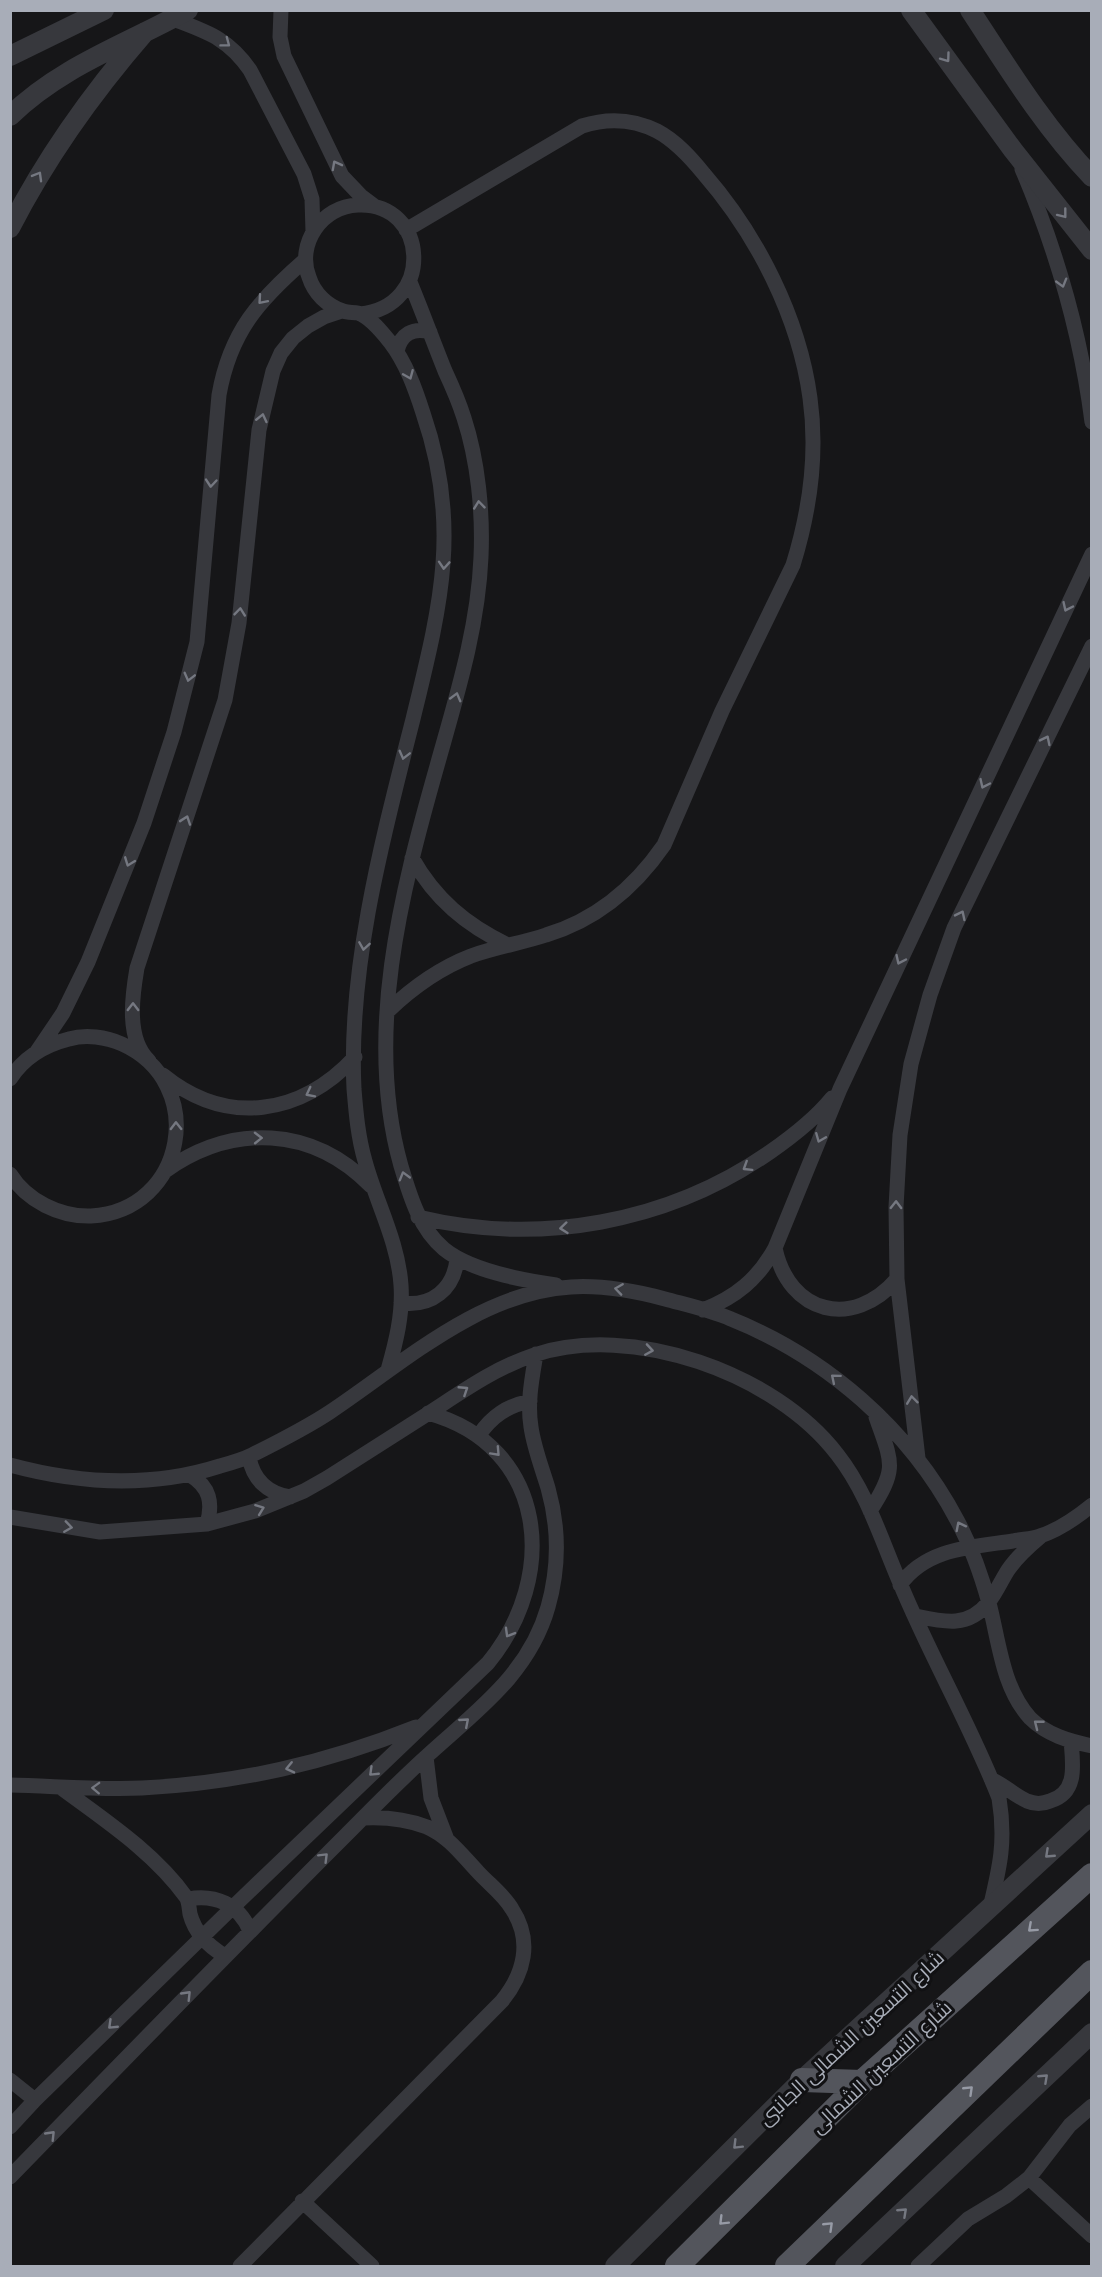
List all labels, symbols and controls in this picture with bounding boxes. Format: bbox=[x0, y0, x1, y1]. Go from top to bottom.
one-way arrow bbox=[219, 36, 230, 47]
one-way arrow bbox=[939, 51, 950, 62]
one-way arrow bbox=[332, 161, 343, 171]
one-way arrow bbox=[31, 172, 42, 182]
one-way arrow bbox=[1056, 207, 1067, 218]
one-way arrow bbox=[1055, 278, 1068, 288]
one-way arrow bbox=[258, 293, 269, 303]
one-way arrow bbox=[402, 368, 414, 379]
one-way arrow bbox=[255, 413, 268, 423]
one-way arrow bbox=[205, 479, 218, 488]
one-way arrow bbox=[473, 500, 486, 509]
one-way arrow bbox=[438, 560, 451, 569]
one-way arrow bbox=[1062, 601, 1074, 612]
one-way arrow bbox=[233, 607, 246, 616]
one-way arrow bbox=[183, 671, 196, 681]
one-way arrow bbox=[449, 692, 461, 703]
one-way arrow bbox=[1039, 735, 1051, 746]
one-way arrow bbox=[398, 750, 411, 760]
one-way arrow bbox=[979, 777, 991, 788]
one-way arrow bbox=[178, 815, 191, 826]
one-way arrow bbox=[124, 856, 137, 867]
one-way arrow bbox=[953, 910, 965, 921]
one-way arrow bbox=[358, 941, 371, 951]
one-way arrow bbox=[896, 954, 908, 965]
one-way arrow bbox=[127, 1002, 139, 1011]
one-way arrow bbox=[306, 1086, 316, 1097]
one-way arrow bbox=[170, 1122, 182, 1131]
one-way arrow bbox=[253, 1131, 262, 1144]
one-way arrow bbox=[815, 1131, 827, 1142]
one-way arrow bbox=[743, 1159, 754, 1170]
one-way arrow bbox=[399, 1171, 411, 1182]
one-way arrow bbox=[890, 1201, 902, 1210]
one-way arrow bbox=[560, 1221, 569, 1234]
one-way arrow bbox=[614, 1284, 623, 1296]
one-way arrow bbox=[645, 1344, 654, 1356]
one-way arrow bbox=[831, 1375, 842, 1386]
one-way arrow bbox=[458, 1385, 468, 1397]
one-way arrow bbox=[906, 1395, 918, 1404]
one-way arrow bbox=[489, 1444, 500, 1455]
one-way arrow bbox=[254, 1504, 265, 1516]
one-way arrow bbox=[63, 1521, 73, 1533]
one-way arrow bbox=[956, 1521, 967, 1532]
one-way arrow bbox=[505, 1627, 516, 1637]
one-way arrow bbox=[458, 1718, 469, 1729]
one-way arrow bbox=[1034, 1720, 1045, 1731]
one-way arrow bbox=[285, 1761, 295, 1774]
one-way arrow bbox=[370, 1765, 380, 1776]
one-way arrow bbox=[92, 1782, 101, 1795]
one-way arrow bbox=[1045, 1847, 1055, 1858]
one-way arrow bbox=[317, 1853, 328, 1864]
one-way arrow bbox=[1029, 1921, 1039, 1932]
street label: شارع التسعين الشمالى الجانبى bbox=[753, 1946, 949, 2130]
one-way arrow bbox=[180, 1992, 191, 2002]
street label: شارع التسعين الشمالى bbox=[806, 1996, 956, 2138]
one-way arrow bbox=[109, 2017, 120, 2028]
one-way arrow bbox=[1037, 2074, 1048, 2085]
one-way arrow bbox=[961, 2086, 972, 2097]
one-way arrow bbox=[44, 2132, 55, 2142]
one-way arrow bbox=[734, 2137, 745, 2148]
one-way arrow bbox=[896, 2208, 907, 2219]
one-way arrow bbox=[719, 2214, 730, 2224]
one-way arrow bbox=[821, 2222, 832, 2233]

